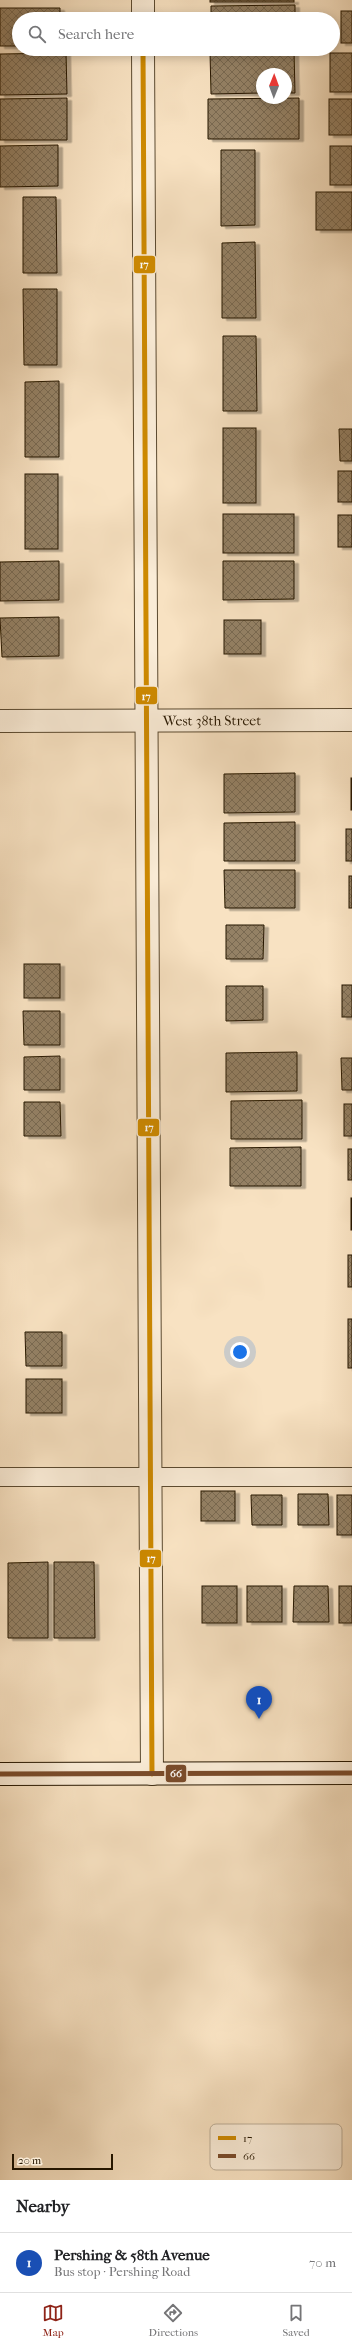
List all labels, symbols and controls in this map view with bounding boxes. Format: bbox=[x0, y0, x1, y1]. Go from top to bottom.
search box bbox=[12, 12, 340, 56]
icon: search bbox=[26, 23, 48, 45]
text: Search here bbox=[58, 25, 134, 43]
north arrow bbox=[256, 68, 292, 104]
line badge: 17 bbox=[133, 255, 156, 274]
text: 17 bbox=[139, 258, 149, 271]
line badge: 17 bbox=[135, 686, 158, 705]
text: 17 bbox=[141, 690, 151, 703]
street label: West 38th Street bbox=[162, 712, 261, 730]
line badge: 17 bbox=[137, 1118, 160, 1137]
text: 17 bbox=[144, 1121, 154, 1134]
your location bbox=[230, 1342, 250, 1362]
line badge: 17 bbox=[139, 1549, 162, 1568]
text: 17 bbox=[146, 1552, 156, 1565]
pin: 1 bbox=[246, 1686, 272, 1719]
line badge: 66 bbox=[165, 1764, 187, 1783]
text: 66 bbox=[170, 1767, 183, 1780]
legend bbox=[210, 2124, 342, 2170]
text: 17 bbox=[243, 2132, 252, 2145]
text: 66 bbox=[243, 2150, 255, 2163]
scale bar bbox=[12, 2152, 113, 2171]
text: 20 m bbox=[18, 2154, 41, 2167]
text: Nearby bbox=[16, 2196, 70, 2216]
text: Pershing & 58th Avenue bbox=[54, 2246, 210, 2264]
text: 1 bbox=[27, 2255, 31, 2270]
text: 70 m bbox=[309, 2255, 336, 2270]
text: Bus stop · Pershing Road bbox=[54, 2264, 190, 2279]
tab: Map bbox=[42, 2302, 64, 2339]
tab: Directions bbox=[149, 2302, 198, 2339]
tab: Saved bbox=[282, 2302, 310, 2339]

